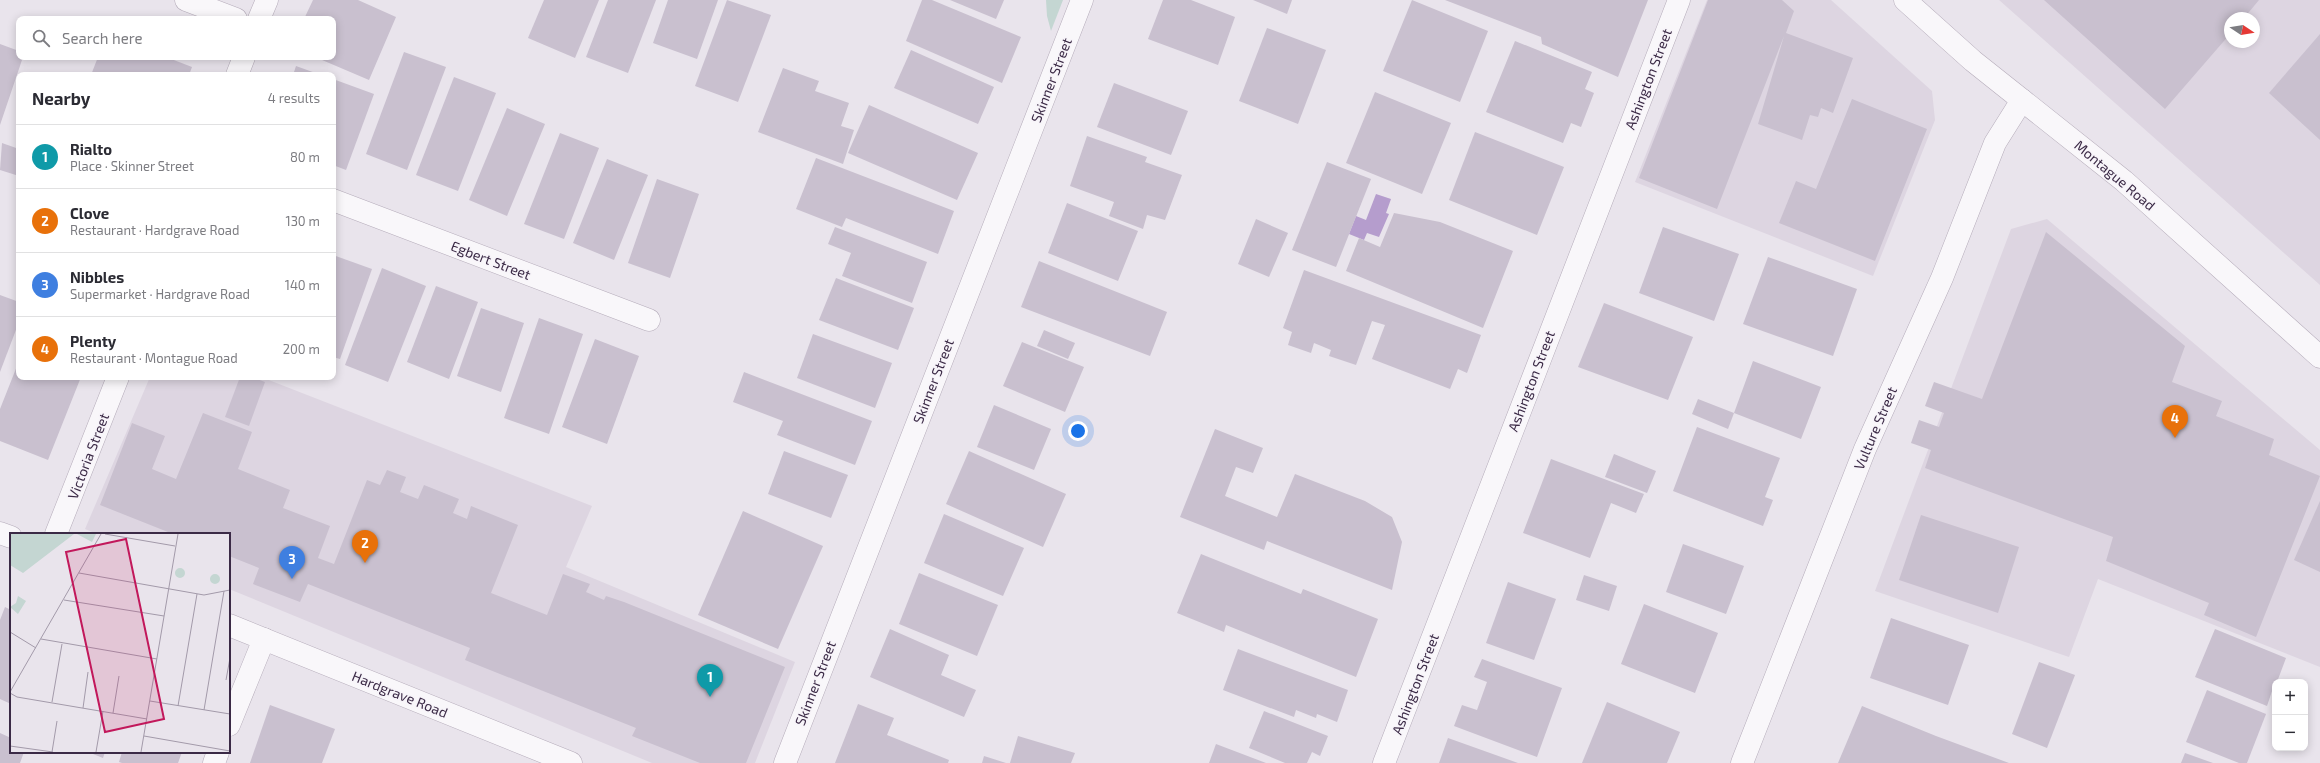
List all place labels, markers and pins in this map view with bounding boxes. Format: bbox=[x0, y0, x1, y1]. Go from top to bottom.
pin: 4 bbox=[2162, 405, 2188, 438]
pin: 2 bbox=[352, 530, 378, 563]
pin: 3 bbox=[279, 546, 305, 579]
pin: 1 bbox=[697, 664, 723, 697]

